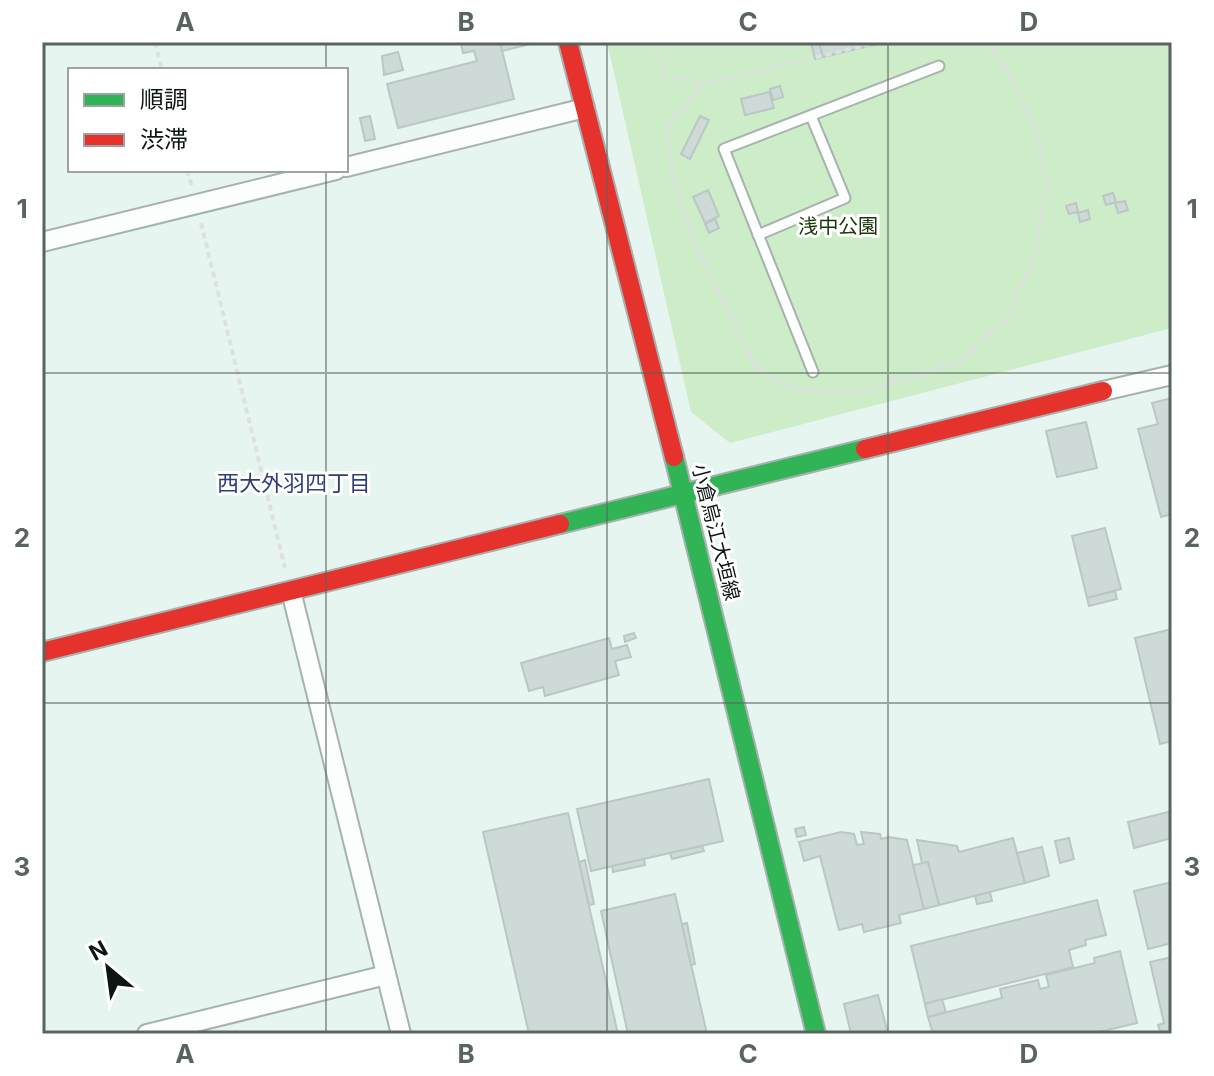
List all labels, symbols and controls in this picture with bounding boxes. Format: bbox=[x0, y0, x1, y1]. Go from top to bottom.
text: A bbox=[175, 6, 195, 37]
text: B bbox=[457, 6, 475, 37]
text: C bbox=[738, 6, 758, 37]
text: D bbox=[1020, 6, 1038, 37]
legend bbox=[68, 68, 348, 172]
text: 順調 bbox=[140, 85, 188, 114]
text: 渋滞 bbox=[140, 125, 188, 154]
text: 1 bbox=[16, 193, 28, 224]
text: 1 bbox=[1186, 193, 1198, 224]
park label: 浅中公園 bbox=[798, 214, 878, 238]
street label: 小倉烏江大垣線 bbox=[687, 461, 745, 603]
district label: 西大外羽四丁目 bbox=[217, 470, 371, 496]
text: 2 bbox=[14, 522, 30, 553]
text: 2 bbox=[1184, 522, 1200, 553]
text: 3 bbox=[14, 851, 30, 882]
text: 3 bbox=[1184, 851, 1200, 882]
north arrow bbox=[68, 928, 148, 1008]
text: N bbox=[85, 935, 112, 966]
text: A bbox=[175, 1038, 195, 1069]
text: B bbox=[457, 1038, 475, 1069]
text: C bbox=[738, 1038, 758, 1069]
text: D bbox=[1020, 1038, 1038, 1069]

